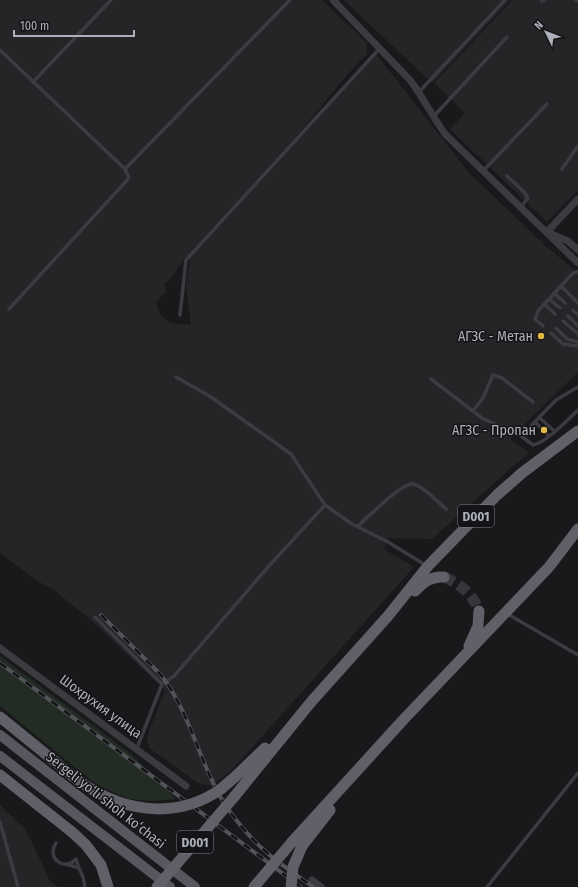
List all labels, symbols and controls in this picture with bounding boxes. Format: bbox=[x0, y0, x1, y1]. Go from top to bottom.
scale bar bbox=[14, 12, 134, 38]
north arrow bbox=[526, 12, 566, 52]
text: 100 m bbox=[20, 19, 49, 33]
text: N bbox=[532, 19, 546, 32]
place label: АГЗС - Метан bbox=[458, 328, 533, 345]
marker: АГЗС - Метан bbox=[536, 331, 546, 341]
place label: АГЗС - Пропан bbox=[452, 422, 536, 439]
marker: АГЗС - Пропан bbox=[539, 425, 549, 435]
road number: D001 bbox=[458, 505, 494, 527]
street label: Шохрухия улица bbox=[56, 671, 145, 742]
street label: Sergeli yo‘li shoh ko‘chasi bbox=[43, 749, 169, 852]
road number: D001 bbox=[177, 831, 213, 853]

